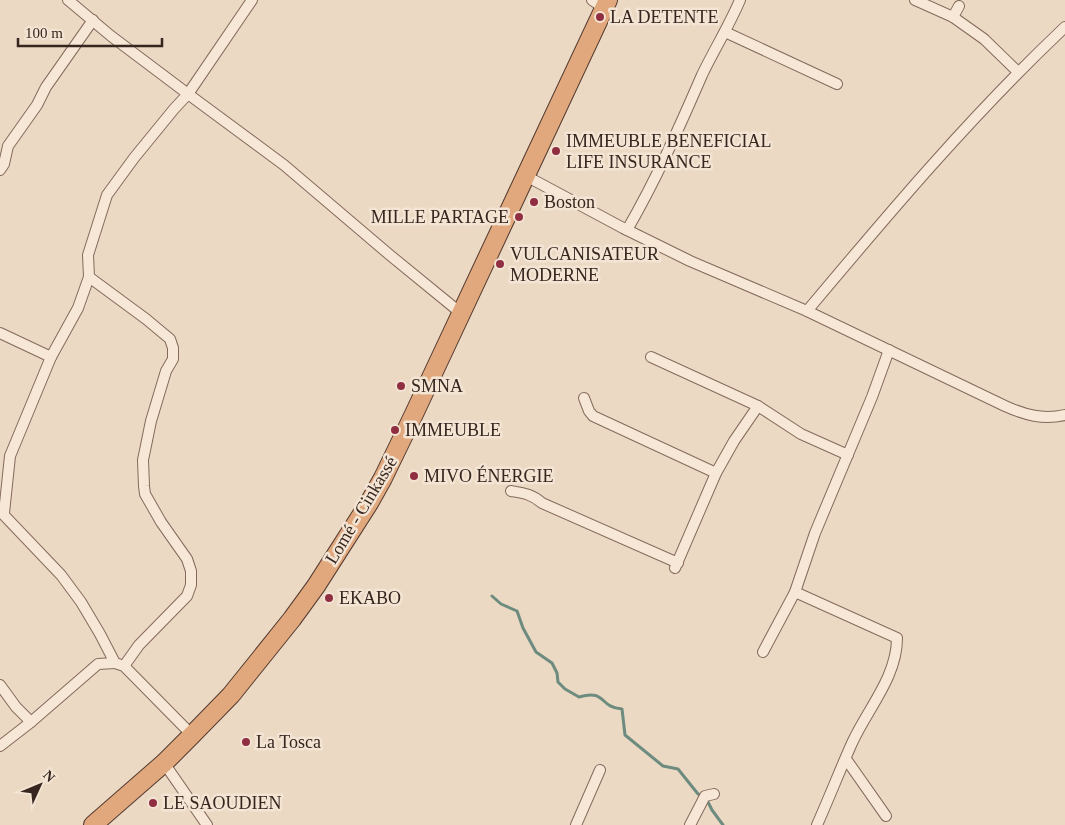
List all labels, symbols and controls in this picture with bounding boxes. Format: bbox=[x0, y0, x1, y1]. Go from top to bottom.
place label: LA DETENTE bbox=[610, 7, 718, 27]
marker: LA DETENTE bbox=[594, 11, 606, 23]
scale bar bbox=[18, 15, 161, 47]
text: 100 m bbox=[25, 25, 63, 41]
place label: IMMEUBLE BENEFICIAL LIFE INSURANCE bbox=[566, 131, 772, 172]
marker: IMMEUBLE BENEFICIAL LIFE INSURANCE bbox=[550, 145, 562, 157]
place label: Boston bbox=[544, 192, 595, 212]
marker: Boston bbox=[528, 196, 540, 208]
place label: MILLE PARTAGE bbox=[371, 207, 509, 227]
marker: MILLE PARTAGE bbox=[513, 211, 525, 223]
place label: VULCANISATEUR MODERNE bbox=[510, 244, 659, 285]
marker: VULCANISATEUR MODERNE bbox=[494, 258, 506, 270]
place label: SMNA bbox=[411, 376, 463, 396]
marker: SMNA bbox=[395, 380, 407, 392]
place label: IMMEUBLE bbox=[405, 420, 501, 440]
marker: IMMEUBLE bbox=[389, 424, 401, 436]
street label: Lomé - Cinkassé bbox=[321, 453, 401, 567]
place label: MIVO ÉNERGIE bbox=[424, 465, 553, 486]
marker: MIVO ÉNERGIE bbox=[408, 470, 420, 482]
place label: EKABO bbox=[339, 588, 401, 608]
marker: EKABO bbox=[323, 592, 335, 604]
place label: La Tosca bbox=[256, 732, 321, 752]
marker: La Tosca bbox=[240, 736, 252, 748]
north arrow bbox=[15, 760, 65, 810]
text: N bbox=[40, 767, 58, 785]
place label: LE SAOUDIEN bbox=[163, 793, 282, 813]
marker: LE SAOUDIEN bbox=[147, 797, 159, 809]

